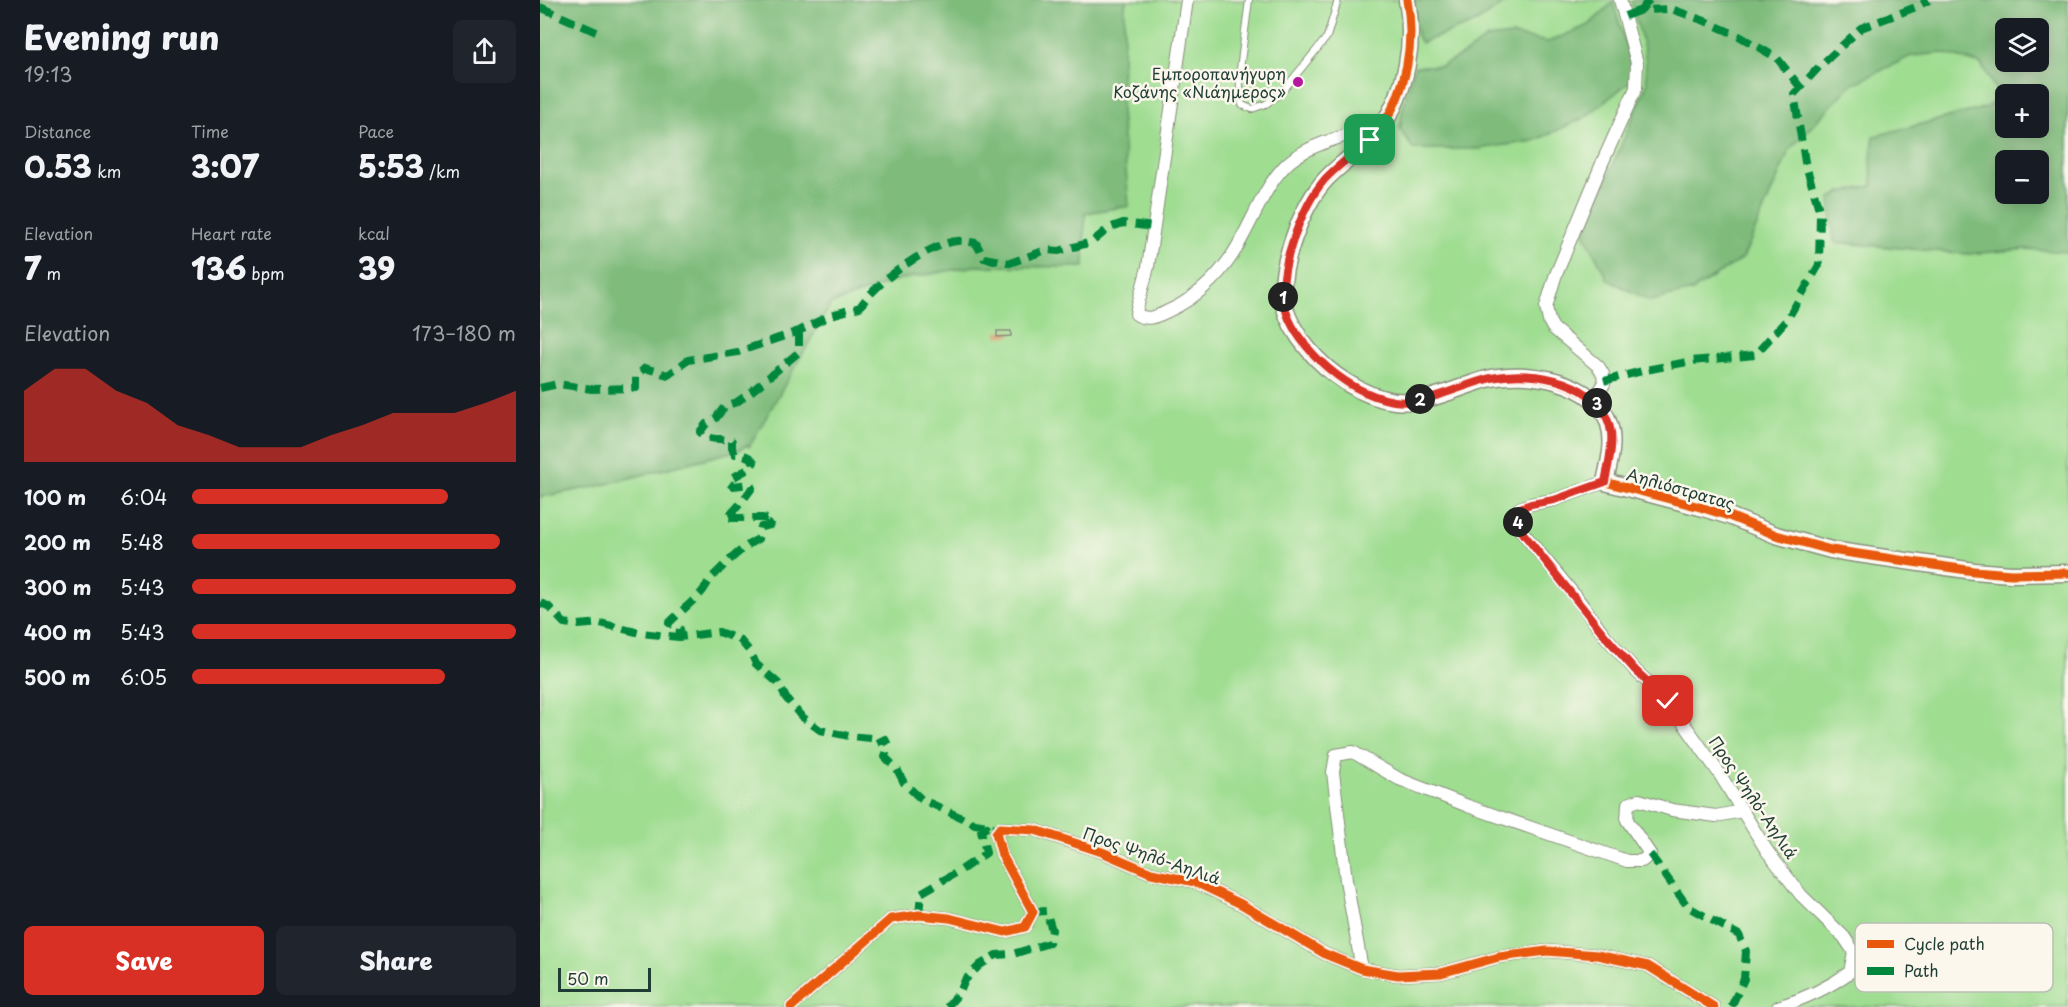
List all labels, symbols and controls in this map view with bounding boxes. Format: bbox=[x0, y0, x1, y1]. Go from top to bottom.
text: Evening run bbox=[24, 11, 219, 61]
map controls bbox=[1995, 18, 2049, 204]
button: layers bbox=[1995, 18, 2049, 72]
button: share bbox=[453, 20, 516, 83]
text: 19:13 bbox=[24, 59, 73, 89]
place label: Εμποροπανήγυρη Κοζάνης «Νιάημερος» bbox=[1113, 61, 1286, 103]
marker: Εμποροπανήγυρη Κοζάνης «Νιάημερος» bbox=[1291, 75, 1305, 89]
button: + bbox=[1995, 84, 2049, 138]
pin bbox=[1344, 114, 1395, 165]
text: Distance bbox=[24, 119, 91, 143]
text: Time bbox=[191, 119, 229, 143]
text: Pace bbox=[358, 119, 394, 143]
icon: arrive bbox=[1353, 123, 1386, 156]
text: 0.53 bbox=[24, 143, 92, 188]
text: 3:07 bbox=[191, 143, 259, 188]
text: 5:53 bbox=[358, 143, 424, 188]
button: − bbox=[1995, 150, 2049, 204]
text: km bbox=[92, 159, 121, 183]
text: /km bbox=[424, 159, 460, 183]
text: Elevation bbox=[24, 221, 93, 245]
text: Heart rate bbox=[191, 221, 272, 245]
text: kcal bbox=[358, 221, 390, 245]
text: 7 bbox=[24, 245, 41, 290]
text: 136 bbox=[191, 245, 246, 290]
text: 39 bbox=[358, 245, 395, 290]
text: m bbox=[41, 261, 61, 285]
text: bpm bbox=[246, 261, 285, 285]
pin: 1 bbox=[1268, 282, 1298, 312]
text: 1 bbox=[1279, 285, 1287, 309]
text: Elevation bbox=[24, 318, 110, 348]
text: 173–180 m bbox=[412, 318, 516, 348]
pin: 2 bbox=[1405, 384, 1435, 414]
text: 2 bbox=[1414, 387, 1426, 411]
pin: 3 bbox=[1582, 388, 1612, 418]
text: 3 bbox=[1592, 391, 1602, 415]
street label: Αηλιόστρατας bbox=[1624, 461, 1738, 515]
text: 100 m bbox=[24, 482, 86, 512]
text: 6:04 bbox=[120, 482, 168, 512]
pin: 4 bbox=[1503, 507, 1533, 537]
text: 4 bbox=[1513, 510, 1523, 534]
text: 200 m bbox=[24, 527, 91, 557]
text: 5:48 bbox=[120, 527, 164, 557]
text: 300 m bbox=[24, 572, 92, 602]
text: 5:43 bbox=[120, 572, 164, 602]
text: 400 m bbox=[24, 617, 92, 647]
text: 5:43 bbox=[120, 617, 164, 647]
text: 500 m bbox=[24, 662, 91, 692]
text: 6:05 bbox=[120, 662, 167, 692]
pin bbox=[1642, 675, 1693, 726]
icon: check bbox=[1651, 684, 1684, 717]
street label: Προς Ψηλό-ΑηΛιά bbox=[1704, 731, 1804, 864]
street label: Προς Ψηλό-ΑηΛιά bbox=[1080, 820, 1224, 890]
legend bbox=[1855, 923, 2053, 992]
button: Save bbox=[24, 926, 264, 995]
button: Share bbox=[276, 926, 516, 995]
text: Cycle path bbox=[1904, 931, 1985, 955]
text: Path bbox=[1904, 958, 1939, 982]
scale bar bbox=[558, 965, 651, 992]
text: 50 m bbox=[567, 966, 608, 990]

